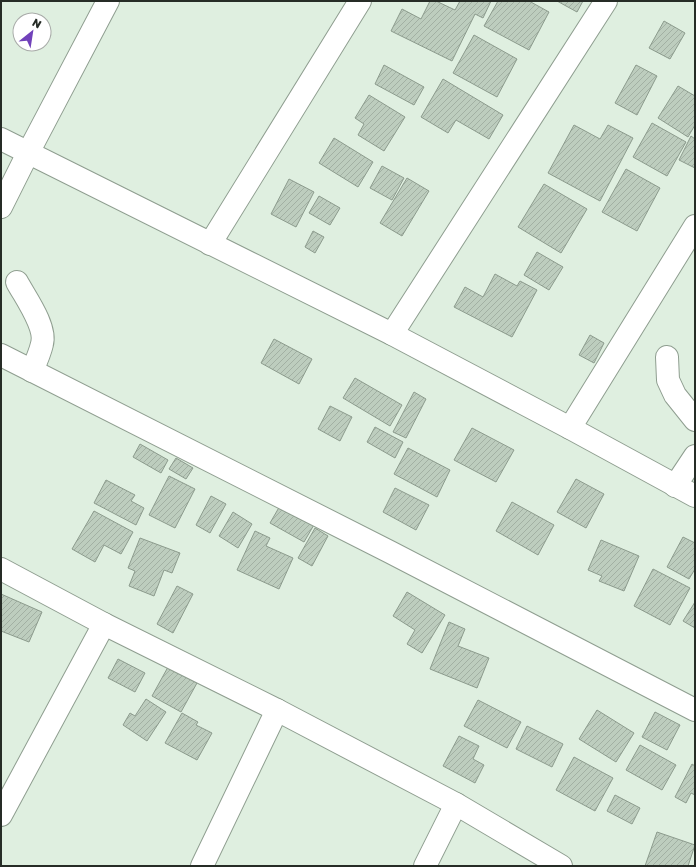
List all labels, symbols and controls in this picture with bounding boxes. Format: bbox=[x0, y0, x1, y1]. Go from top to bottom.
north arrow bbox=[12, 12, 52, 52]
text: N bbox=[30, 15, 44, 31]

